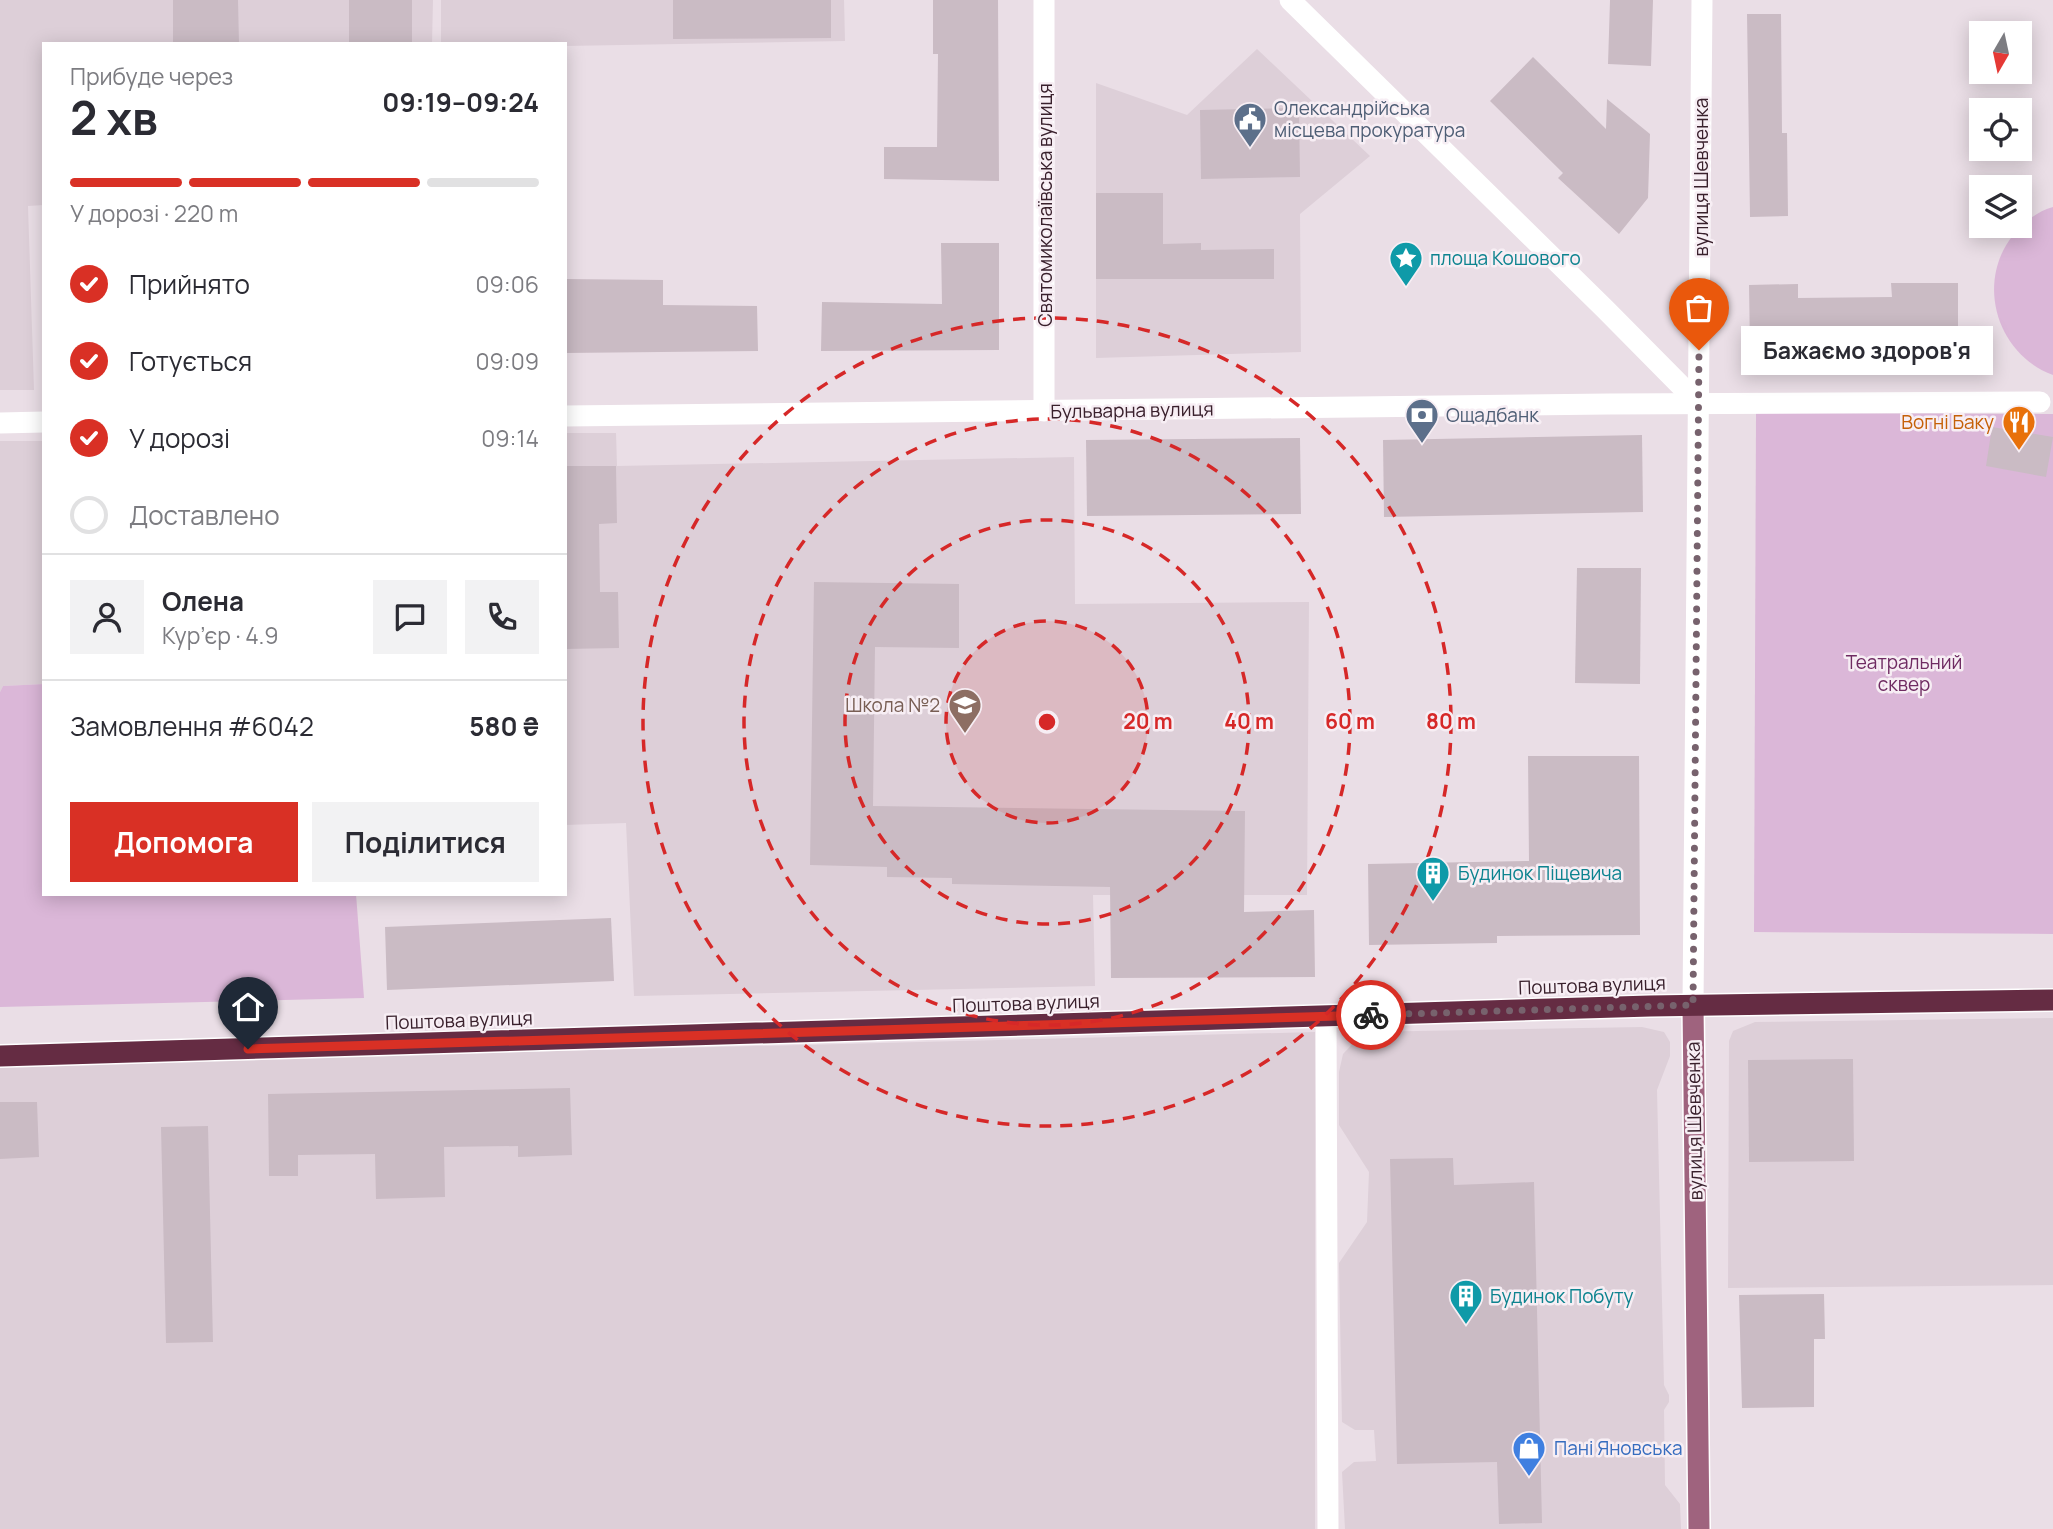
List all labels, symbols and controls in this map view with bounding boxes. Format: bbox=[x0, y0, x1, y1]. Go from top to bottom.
north arrow bbox=[1969, 21, 2032, 84]
map controls bbox=[1969, 21, 2032, 238]
text: Прибуде через bbox=[70, 60, 233, 92]
street label: Святомиколаївська вулиця bbox=[1032, 83, 1058, 327]
text: 09:19–09:24 bbox=[382, 84, 539, 120]
text: 2 хв bbox=[70, 86, 158, 149]
place label: Олександрійська місцева прокуратура bbox=[1274, 95, 1465, 143]
street label: вулиця Шевченка bbox=[1688, 98, 1714, 256]
button: locate bbox=[1969, 98, 2032, 161]
public building icon: Олександрійська місцева прокуратура bbox=[1231, 100, 1269, 149]
button: layers bbox=[1969, 175, 2032, 238]
text: У дорозі · 220 m bbox=[70, 197, 238, 229]
place icon: площа Кошового bbox=[1387, 239, 1425, 288]
place label: площа Кошового bbox=[1430, 245, 1581, 271]
icon: check bbox=[70, 265, 108, 303]
text: Прийнято bbox=[129, 266, 250, 302]
text: 09:06 bbox=[476, 268, 539, 300]
pin bbox=[1669, 278, 1729, 350]
icon: bag bbox=[1680, 289, 1718, 327]
callout: Бажаємо здоров'я bbox=[1741, 326, 1993, 374]
text: Бажаємо здоров'я bbox=[1763, 334, 1971, 366]
icon: check bbox=[70, 342, 108, 380]
text: Готується bbox=[129, 343, 252, 379]
text: 09:09 bbox=[476, 345, 539, 377]
street label: Бульварна вулиця bbox=[1050, 396, 1214, 424]
bank icon: Ощадбанк bbox=[1403, 396, 1441, 445]
place label: Ощадбанк bbox=[1446, 402, 1539, 428]
restaurant icon: Вогні Баку bbox=[2000, 403, 2038, 452]
place label: Вогні Баку bbox=[1901, 409, 1994, 435]
icon: check bbox=[70, 419, 108, 457]
text: У дорозі bbox=[129, 420, 230, 456]
text: 09:14 bbox=[481, 422, 539, 454]
text: Доставлено bbox=[129, 497, 280, 533]
button: person bbox=[70, 580, 144, 654]
button: chat bbox=[373, 580, 447, 654]
button: phone bbox=[465, 580, 539, 654]
text: Олена bbox=[162, 583, 244, 619]
text: Кур’єр · 4.9 bbox=[162, 619, 279, 651]
park label: Театральний сквер bbox=[1846, 649, 1962, 697]
school or university icon: Школа №2 bbox=[946, 686, 984, 735]
place label: Школа №2 bbox=[845, 692, 940, 718]
text: 20 m bbox=[1123, 707, 1173, 735]
text: 40 m bbox=[1224, 707, 1274, 735]
text: 60 m bbox=[1325, 707, 1375, 735]
text: 80 m bbox=[1426, 707, 1476, 735]
text: Замовлення #6042 bbox=[70, 708, 314, 744]
text: 580 ₴ bbox=[469, 708, 539, 744]
centre of rings bbox=[1035, 710, 1059, 734]
button: Допомога bbox=[70, 802, 298, 882]
button: Поділитися bbox=[312, 802, 539, 882]
building icon: Будинок Піщевича bbox=[1414, 854, 1452, 903]
place label: Будинок Піщевича bbox=[1458, 860, 1622, 886]
street label: Поштова вулиця bbox=[1518, 969, 1666, 1001]
pin bbox=[218, 977, 278, 1049]
courier bbox=[1336, 980, 1406, 1050]
street label: Поштова вулиця bbox=[952, 987, 1100, 1019]
icon: home bbox=[229, 988, 267, 1026]
icon: bike bbox=[1352, 996, 1390, 1034]
street label: Поштова вулиця bbox=[385, 1004, 533, 1036]
street label: вулиця Шевченка bbox=[1680, 1041, 1708, 1201]
building icon: Будинок Побуту bbox=[1447, 1277, 1485, 1326]
place label: Будинок Побуту bbox=[1490, 1283, 1634, 1309]
shop icon: Пані Яновська bbox=[1510, 1429, 1548, 1478]
place label: Пані Яновська bbox=[1554, 1435, 1682, 1461]

